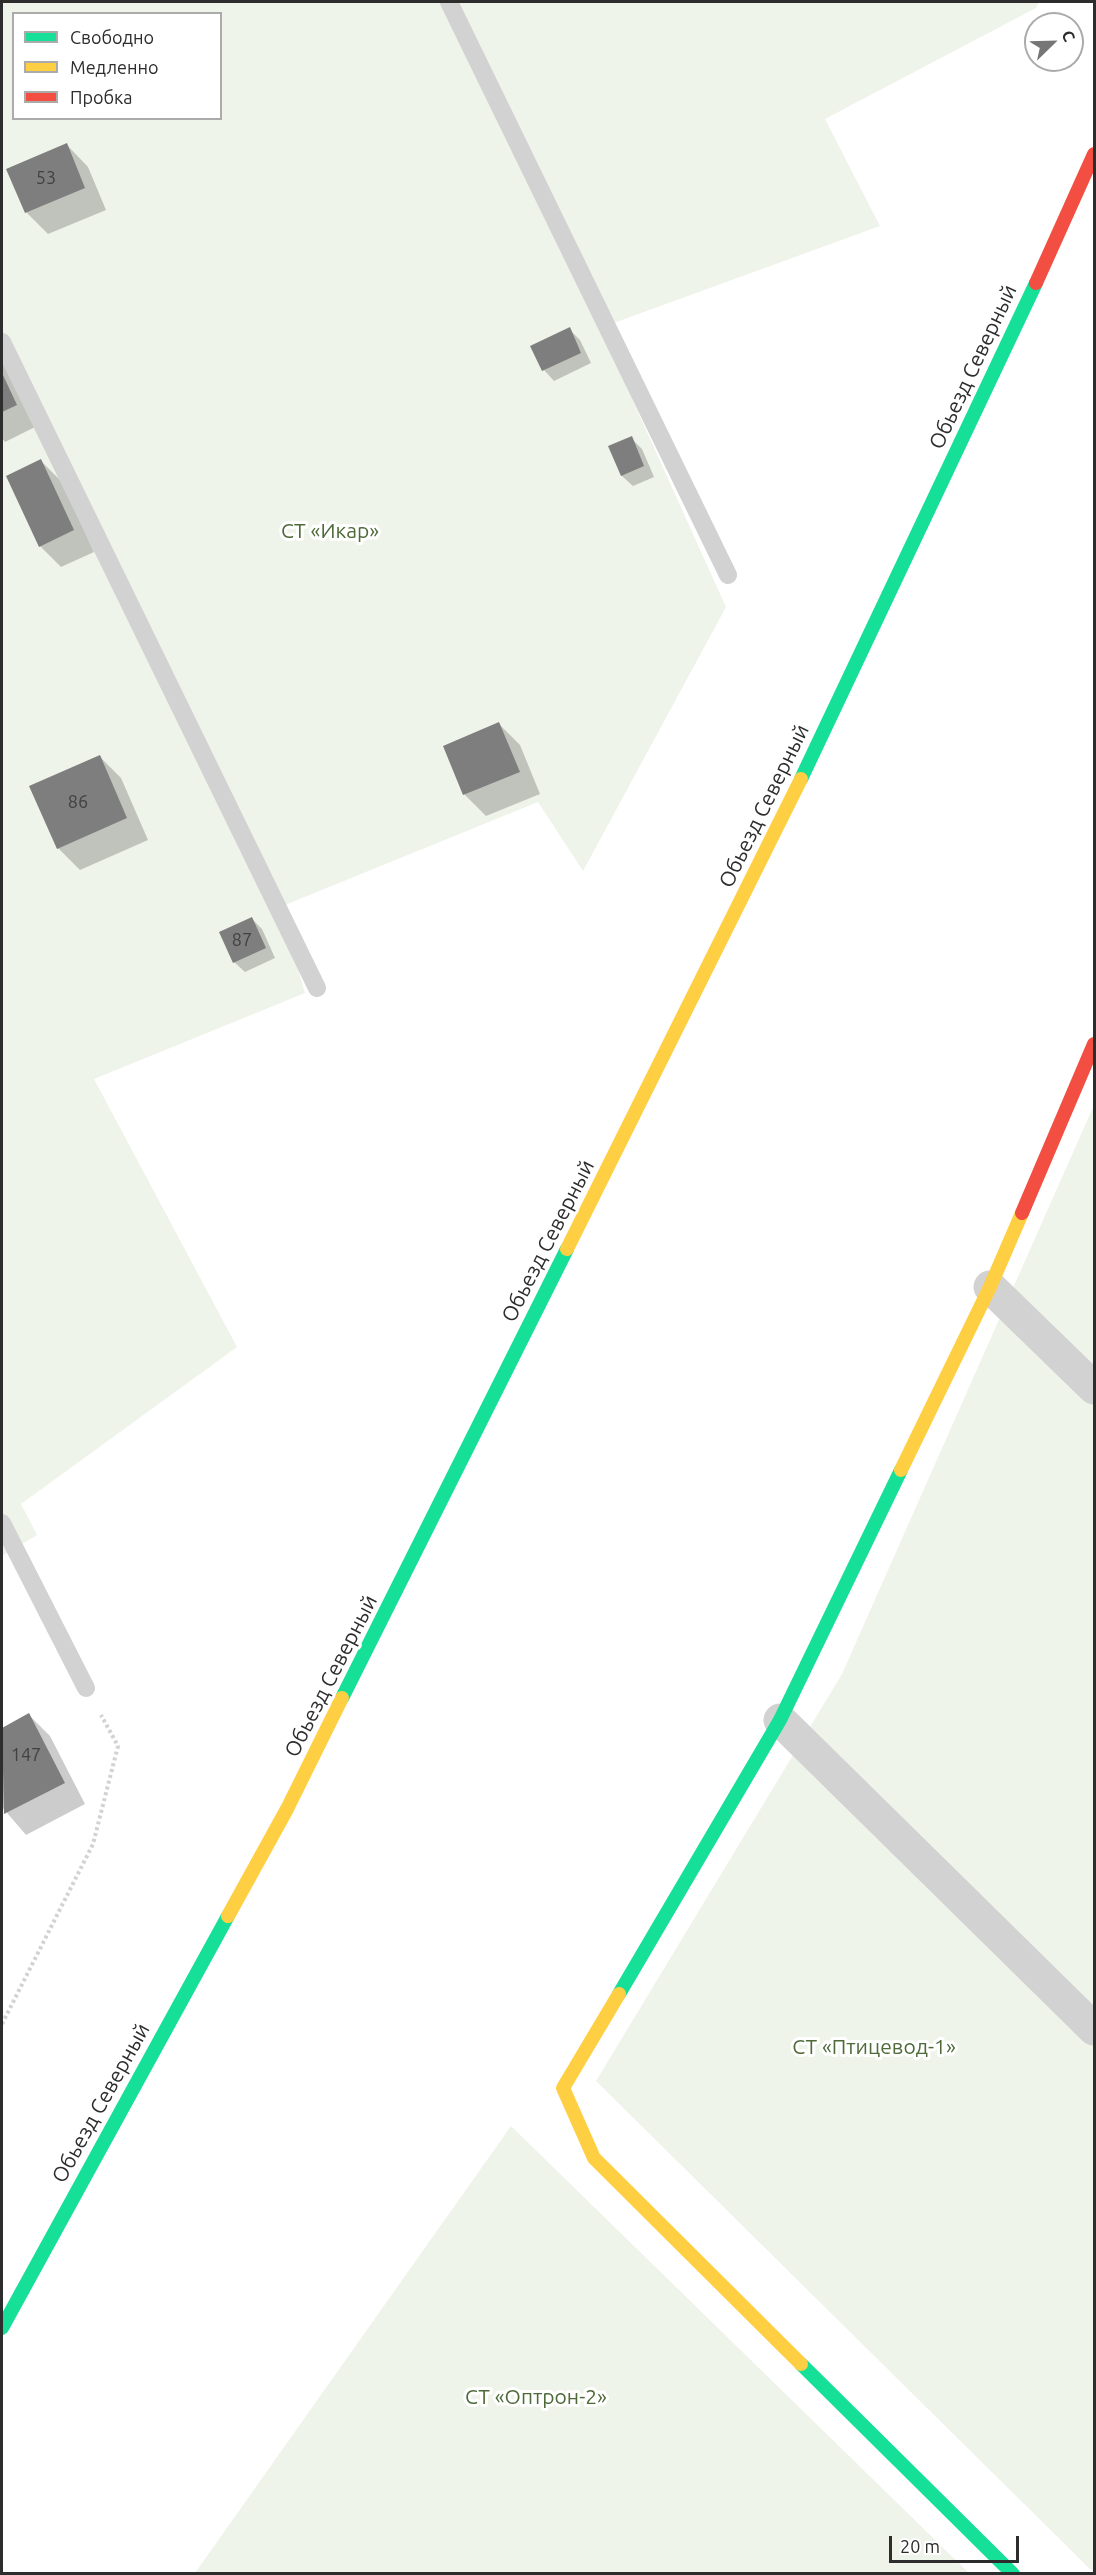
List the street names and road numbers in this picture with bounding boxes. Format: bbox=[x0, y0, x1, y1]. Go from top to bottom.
street label: Обьезд Северный bbox=[924, 281, 1022, 453]
street label: Обьезд Северный bbox=[714, 720, 814, 892]
street label: Обьезд Северный bbox=[496, 1156, 600, 1326]
street label: Обьезд Северный bbox=[279, 1591, 383, 1761]
street label: Обьезд Северный bbox=[47, 2019, 155, 2187]

